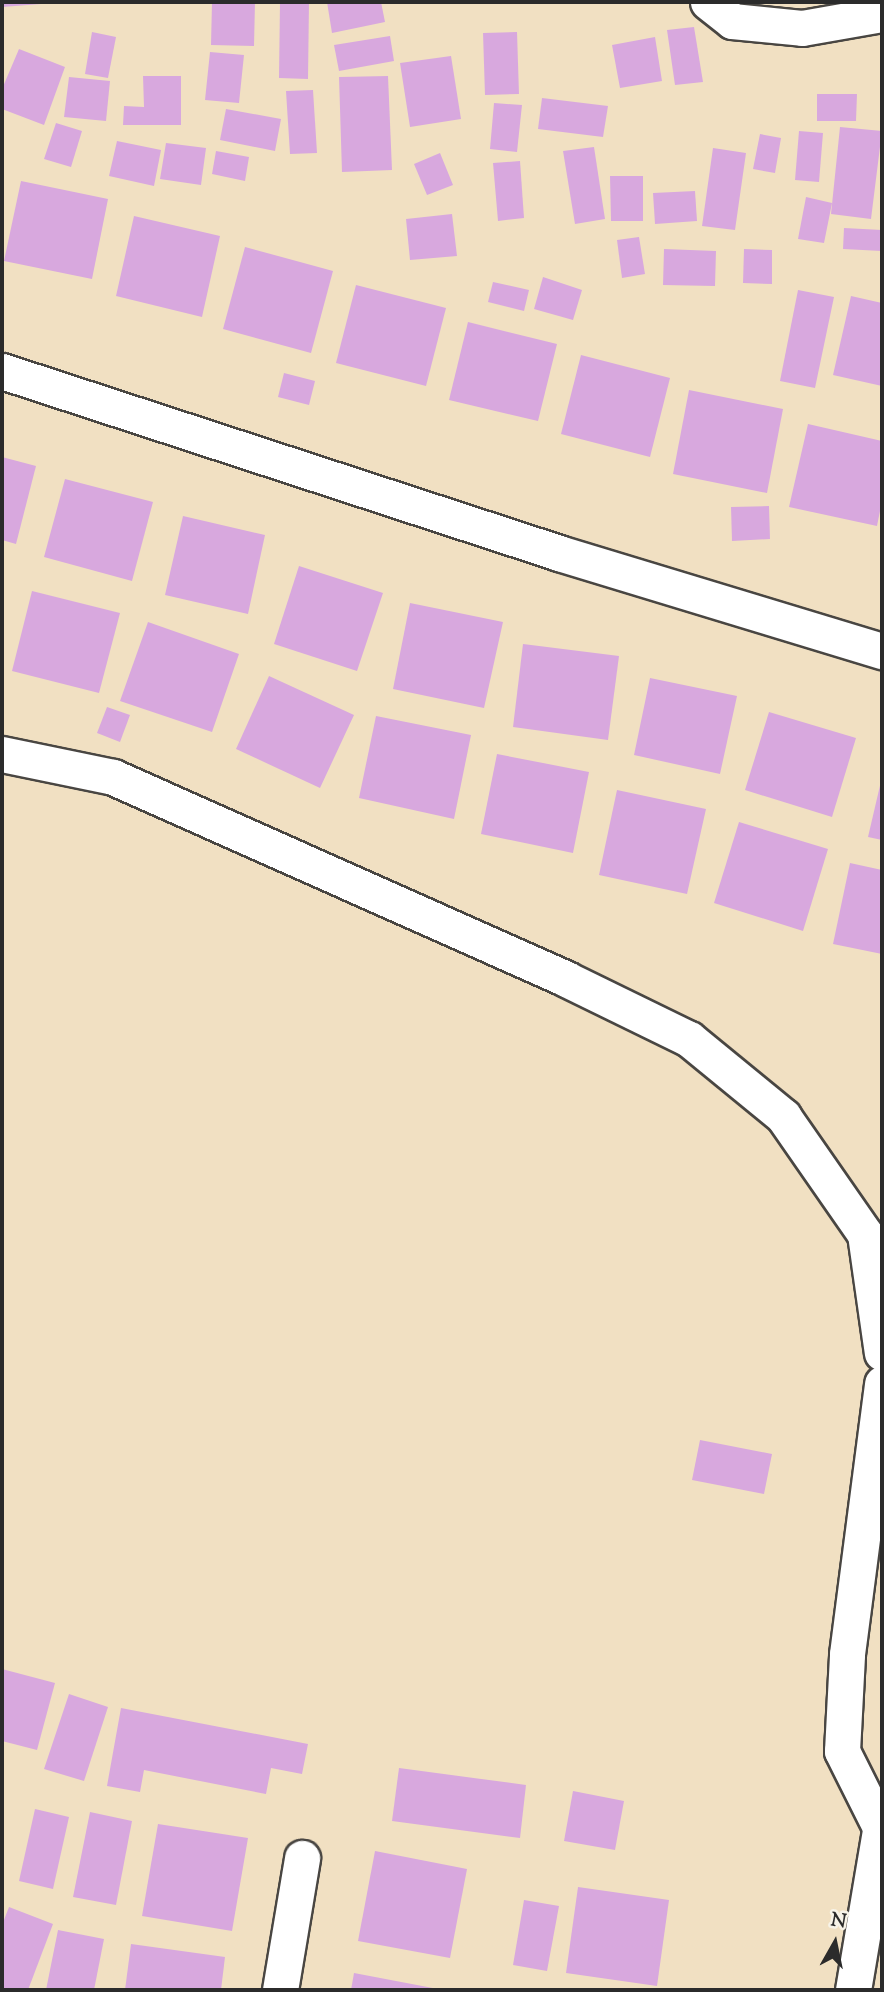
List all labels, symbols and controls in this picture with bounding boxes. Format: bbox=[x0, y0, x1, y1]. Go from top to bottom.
text: N bbox=[829, 1907, 848, 1936]
north arrow bbox=[800, 1908, 870, 1978]

